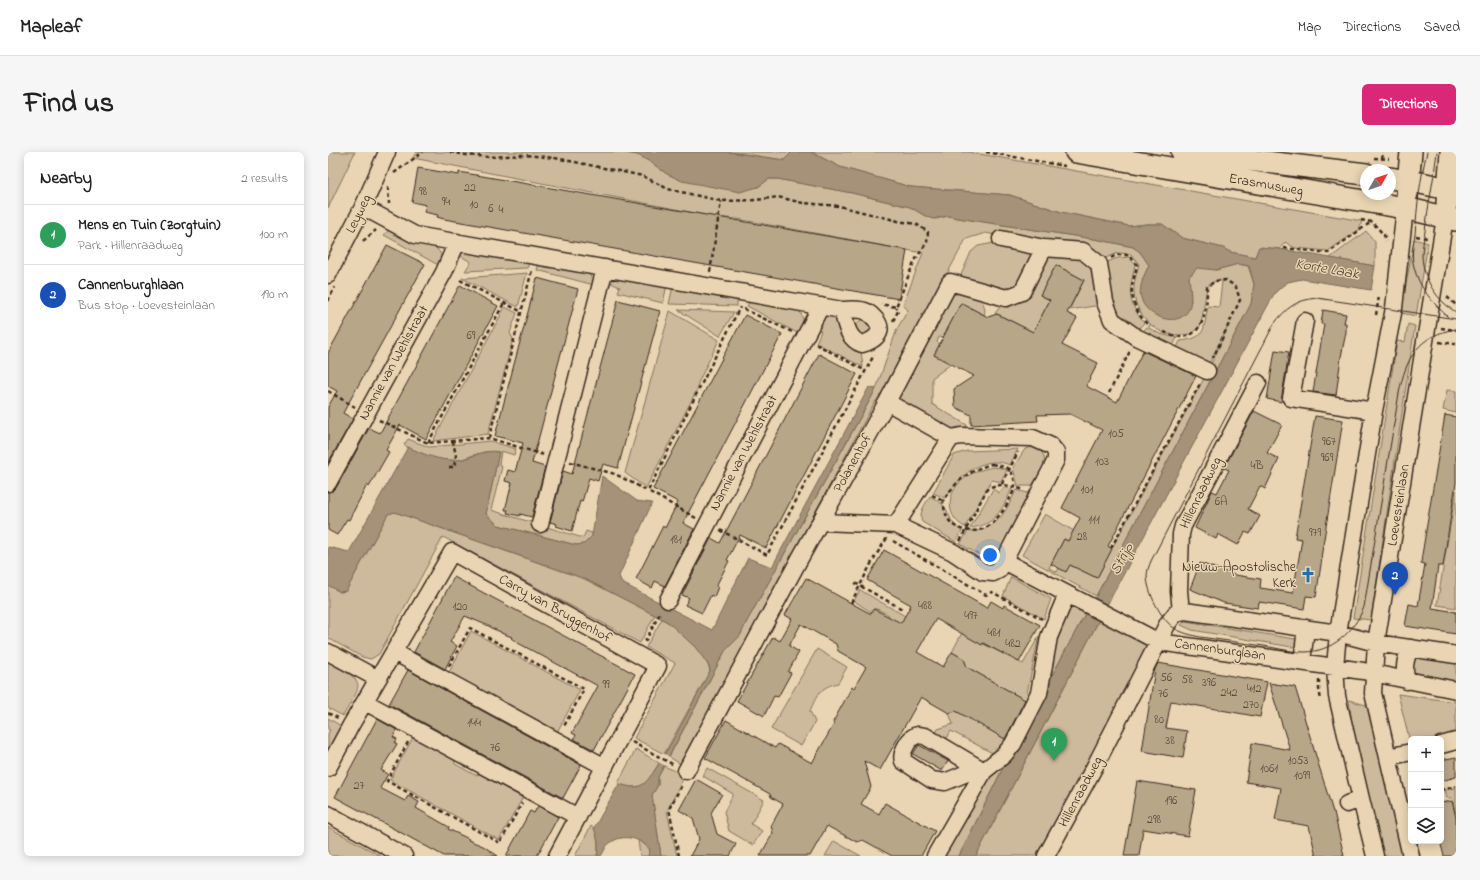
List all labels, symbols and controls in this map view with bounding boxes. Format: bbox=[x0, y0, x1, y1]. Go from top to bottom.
text: Mapleaf bbox=[20, 14, 82, 41]
text: Map bbox=[1298, 17, 1321, 38]
text: Directions bbox=[1343, 17, 1401, 38]
text: Saved bbox=[1423, 17, 1460, 38]
text: Find us bbox=[24, 84, 114, 125]
button: Directions bbox=[1362, 84, 1456, 125]
north arrow bbox=[1360, 164, 1396, 200]
text: Nearby bbox=[40, 166, 92, 191]
street label: Erasmusweg bbox=[1227, 168, 1305, 203]
text: 2 results bbox=[241, 169, 288, 188]
house number: 22 bbox=[464, 179, 476, 197]
house number: 98 bbox=[419, 183, 428, 201]
street label: Leyweg bbox=[341, 191, 378, 237]
house number: 94 bbox=[442, 193, 450, 211]
house number: 10 bbox=[469, 196, 479, 214]
house number: 6 bbox=[488, 200, 494, 218]
house number: 4 bbox=[499, 201, 504, 219]
text: Mens en Tuin (zorgtuin) bbox=[78, 214, 220, 236]
text: 1 bbox=[51, 225, 55, 244]
text: 100 m bbox=[259, 225, 288, 244]
text: Park · Hillenraadweg bbox=[78, 236, 183, 255]
water label: Korte Laak bbox=[1294, 253, 1362, 286]
text: Cannenburghlaan bbox=[78, 274, 184, 296]
text: 2 bbox=[50, 285, 56, 304]
text: 190 m bbox=[261, 285, 288, 304]
text: Bus stop · Loevesteinlaan bbox=[78, 296, 215, 315]
street label: Nannie van Wehlstraat bbox=[354, 301, 434, 424]
house number: 69 bbox=[467, 327, 476, 345]
street label: Nannie van Wehlstraat bbox=[705, 391, 784, 515]
house number: 105 bbox=[1108, 425, 1124, 443]
street label: Polanenhof bbox=[828, 429, 878, 496]
house number: 967 bbox=[1322, 433, 1336, 451]
house number: 969 bbox=[1321, 449, 1334, 467]
house number: 103 bbox=[1095, 453, 1109, 471]
street label: Hillenraadweg bbox=[1175, 454, 1228, 533]
house number: 4B bbox=[1250, 457, 1264, 475]
street label: Loevesteinlaan bbox=[1382, 462, 1416, 548]
house number: 101 bbox=[1081, 481, 1094, 499]
house number: 6A bbox=[1215, 493, 1227, 511]
house number: 111 bbox=[1088, 511, 1100, 529]
house number: 979 bbox=[1309, 524, 1321, 542]
house number: 28 bbox=[1077, 528, 1088, 546]
house number: 181 bbox=[670, 531, 682, 549]
water label: Strijp bbox=[1104, 538, 1140, 579]
your location bbox=[980, 545, 1000, 565]
place label: Nieuw-Apostolische Kerk bbox=[1182, 557, 1297, 594]
pin: 2 bbox=[1382, 562, 1408, 595]
church icon: Nieuw-Apostolische Kerk bbox=[1299, 566, 1317, 584]
street label: Carry van Bruggenhof bbox=[494, 569, 616, 650]
house number: 488 bbox=[918, 597, 932, 615]
house number: 120 bbox=[453, 598, 467, 616]
house number: 497 bbox=[964, 607, 978, 625]
house number: 481 bbox=[987, 624, 1001, 642]
street label: Cannenburglaan bbox=[1173, 633, 1267, 668]
house number: 482 bbox=[1005, 635, 1021, 653]
house number: 56 bbox=[1160, 669, 1173, 687]
house number: 58 bbox=[1181, 671, 1193, 689]
house number: 396 bbox=[1202, 674, 1217, 692]
house number: 99 bbox=[602, 676, 610, 694]
house number: 412 bbox=[1247, 680, 1261, 698]
house number: 242 bbox=[1221, 684, 1237, 702]
house number: 76 bbox=[1158, 685, 1169, 703]
house number: 270 bbox=[1243, 696, 1259, 714]
house number: 80 bbox=[1154, 711, 1164, 729]
house number: 144 bbox=[467, 714, 481, 732]
pin: 1 bbox=[1041, 728, 1067, 761]
house number: 38 bbox=[1165, 732, 1175, 750]
map controls bbox=[1408, 736, 1444, 844]
button: + bbox=[1408, 736, 1444, 772]
house number: 76 bbox=[490, 739, 501, 757]
house number: 1053 bbox=[1288, 752, 1308, 770]
street label: Hillenraadweg bbox=[1054, 753, 1109, 832]
house number: 1061 bbox=[1260, 760, 1278, 778]
house number: 1099 bbox=[1294, 767, 1310, 785]
button: − bbox=[1408, 772, 1444, 808]
house number: 27 bbox=[354, 777, 365, 795]
house number: 196 bbox=[1165, 792, 1178, 810]
button: layers bbox=[1408, 808, 1444, 844]
house number: 298 bbox=[1147, 811, 1162, 829]

